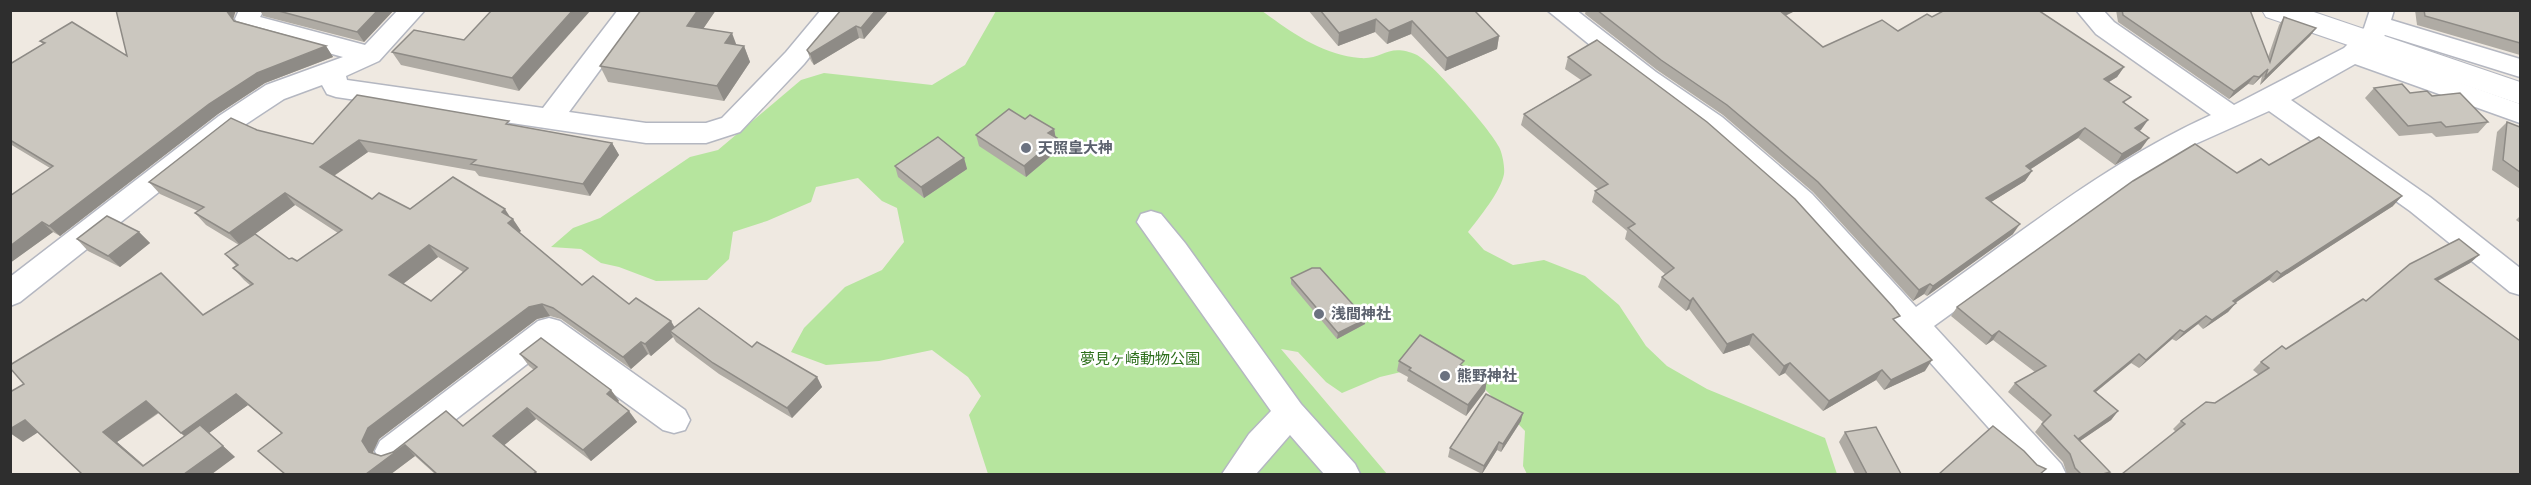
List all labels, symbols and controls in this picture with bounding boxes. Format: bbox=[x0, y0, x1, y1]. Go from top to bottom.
place label: 天照皇大神 bbox=[1038, 139, 1113, 157]
marker: 天照皇大神 bbox=[1019, 141, 1033, 155]
place label: 浅間神社 bbox=[1331, 305, 1391, 323]
marker: 浅間神社 bbox=[1312, 307, 1326, 321]
park label: 夢見ヶ崎動物公園 bbox=[1080, 350, 1200, 368]
place label: 熊野神社 bbox=[1457, 367, 1517, 385]
marker: 熊野神社 bbox=[1438, 369, 1452, 383]

